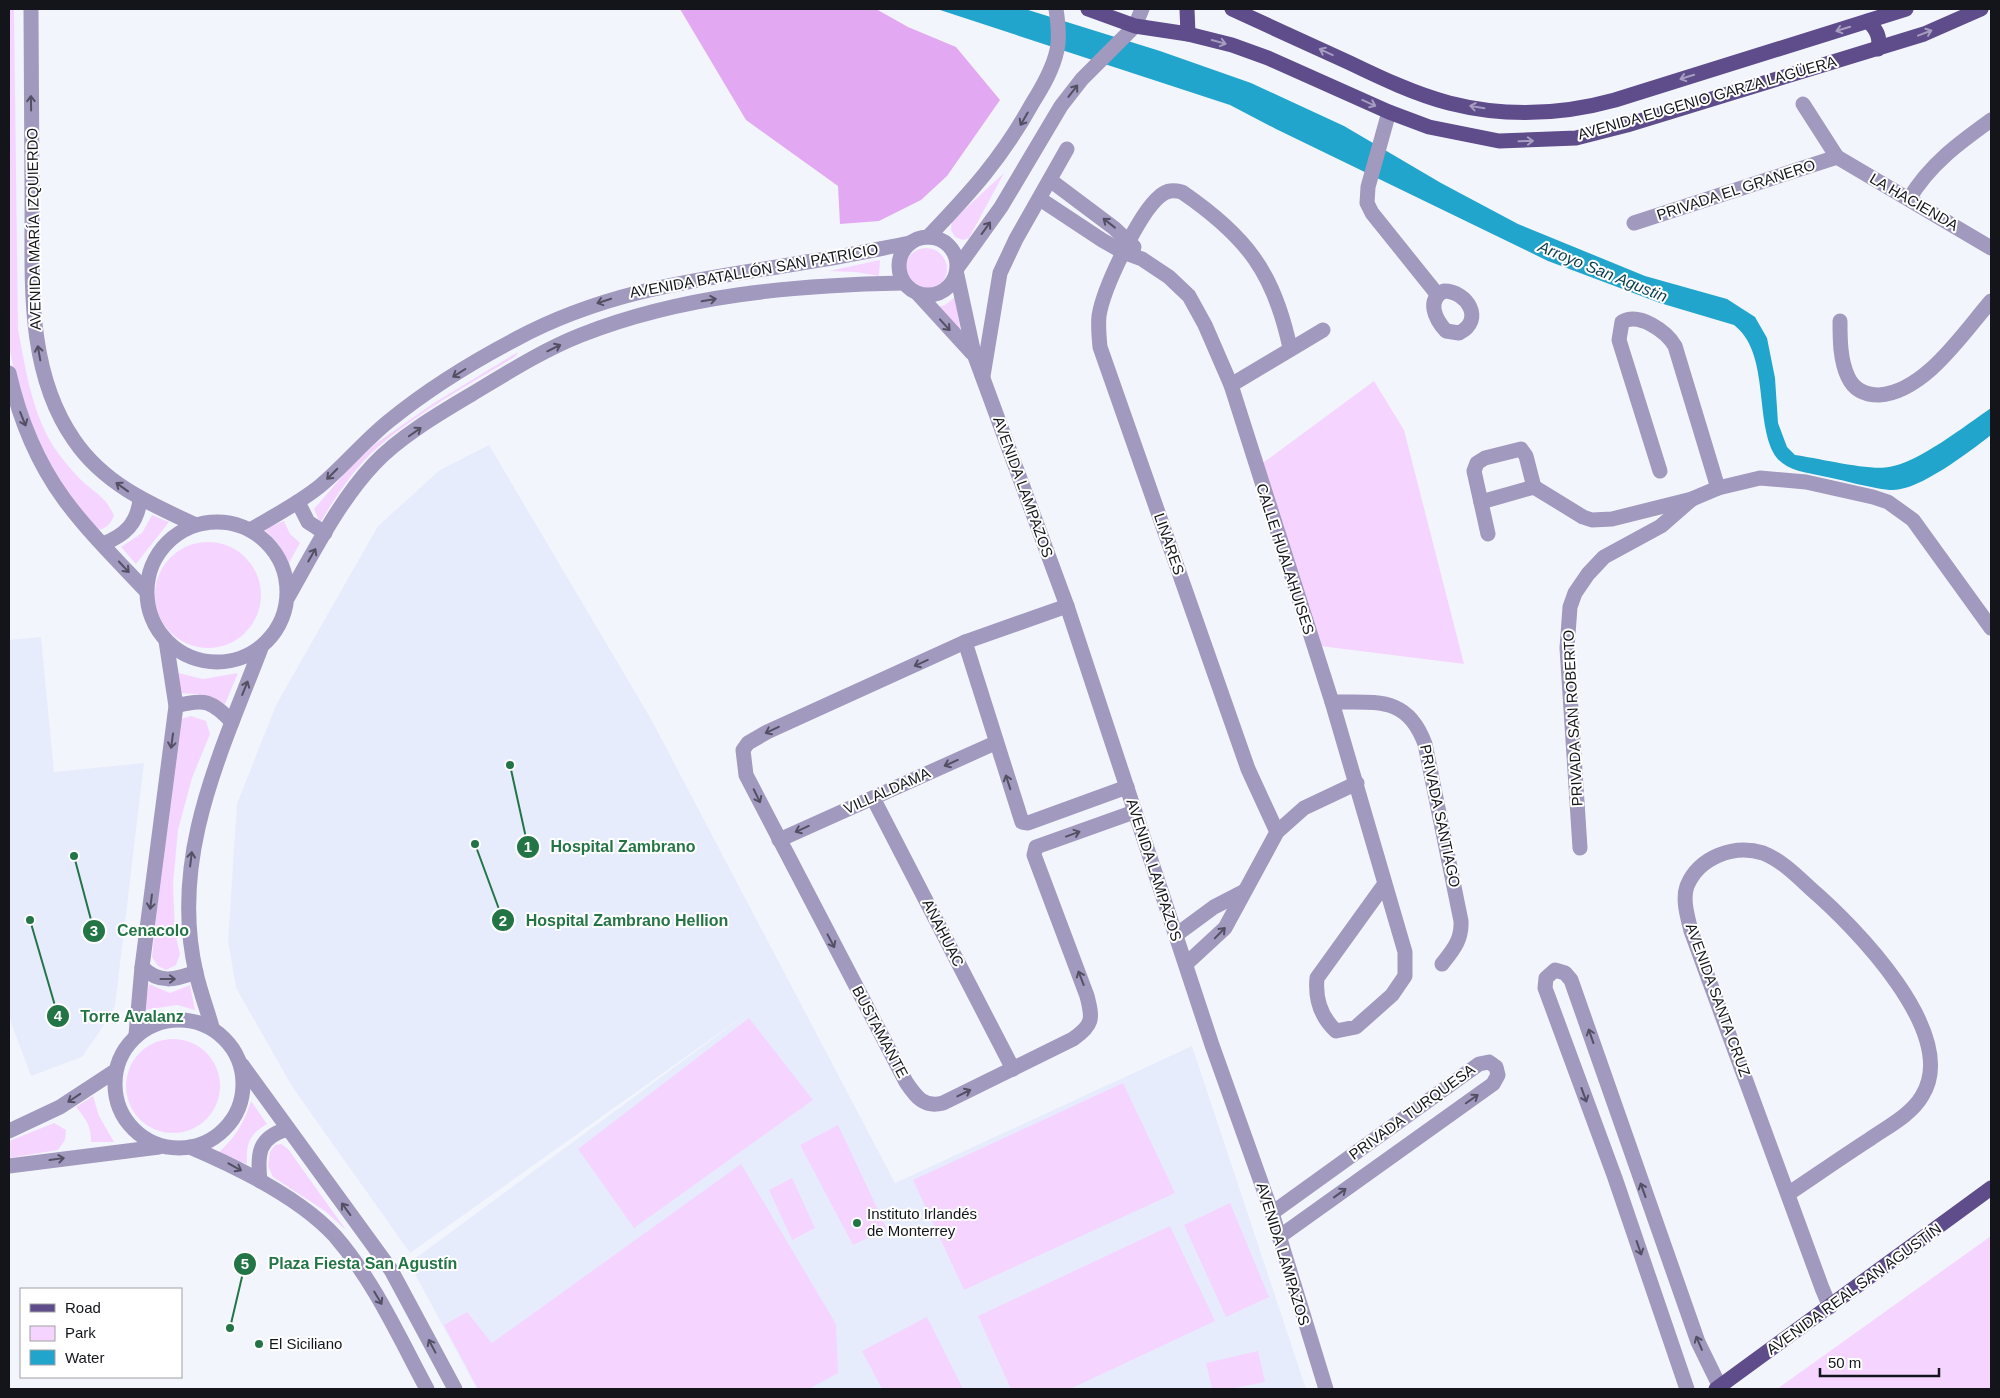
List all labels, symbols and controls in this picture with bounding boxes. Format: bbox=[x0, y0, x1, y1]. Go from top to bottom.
one-way arrow bbox=[1835, 25, 1851, 34]
one-way arrow bbox=[1917, 28, 1932, 38]
one-way arrow bbox=[1211, 38, 1227, 47]
one-way arrow bbox=[1319, 47, 1334, 56]
street label: AVENIDA EUGENIO GARZA LAGÜERA bbox=[1576, 52, 1838, 143]
one-way arrow bbox=[1680, 73, 1696, 83]
one-way arrow bbox=[1068, 84, 1078, 98]
one-way arrow bbox=[26, 96, 36, 112]
one-way arrow bbox=[1361, 99, 1376, 109]
one-way arrow bbox=[1470, 102, 1486, 112]
one-way arrow bbox=[1019, 112, 1029, 127]
street label: AVENIDA MARÍA IZQUIERDO bbox=[23, 128, 44, 330]
one-way arrow bbox=[1518, 136, 1534, 146]
street label: PRIVADA EL GRANERO bbox=[1654, 156, 1817, 223]
street label: LA HACIENDA bbox=[1867, 169, 1961, 234]
one-way arrow bbox=[1102, 218, 1115, 229]
one-way arrow bbox=[981, 221, 991, 235]
water label: Arroyo San Agustin bbox=[1535, 237, 1670, 305]
street label: AVENIDA BATALLÓN SAN PATRICIO bbox=[628, 240, 879, 301]
one-way arrow bbox=[700, 294, 716, 304]
one-way arrow bbox=[597, 297, 613, 306]
one-way arrow bbox=[940, 319, 951, 332]
one-way arrow bbox=[546, 342, 561, 352]
one-way arrow bbox=[34, 345, 44, 361]
one-way arrow bbox=[453, 368, 467, 378]
one-way arrow bbox=[19, 411, 28, 427]
street label: AVENIDA LAMPAZOS bbox=[990, 414, 1057, 560]
one-way arrow bbox=[408, 427, 422, 437]
one-way arrow bbox=[326, 468, 339, 480]
street label: CALLE HUALAHUISES bbox=[1253, 481, 1318, 636]
one-way arrow bbox=[115, 482, 129, 492]
street label: LINARES bbox=[1151, 511, 1188, 577]
one-way arrow bbox=[308, 548, 318, 562]
one-way arrow bbox=[118, 560, 130, 573]
street label: PRIVADA SAN ROBERTO bbox=[1559, 629, 1586, 807]
one-way arrow bbox=[913, 658, 928, 668]
one-way arrow bbox=[241, 681, 251, 696]
one-way arrow bbox=[765, 725, 780, 735]
one-way arrow bbox=[166, 733, 176, 749]
street label: PRIVADA SANTIAGO bbox=[1417, 743, 1464, 889]
one-way arrow bbox=[943, 758, 958, 768]
street label: VILLALDAMA bbox=[841, 764, 933, 817]
one-way arrow bbox=[1002, 774, 1012, 790]
one-way arrow bbox=[753, 788, 762, 803]
street label: AVENIDA LAMPAZOS bbox=[1123, 797, 1186, 943]
one-way arrow bbox=[795, 825, 810, 835]
one-way arrow bbox=[1065, 829, 1080, 838]
callout: Hospital Zambrano bbox=[516, 831, 705, 862]
text: 1 bbox=[524, 838, 532, 855]
text: Hospital Zambrano bbox=[551, 838, 696, 855]
one-way arrow bbox=[186, 851, 196, 867]
one-way arrow bbox=[146, 894, 156, 910]
street label: ANAHUAC bbox=[919, 896, 968, 969]
callout: Hospital Zambrano Hellion bbox=[491, 905, 738, 936]
text: 2 bbox=[499, 912, 507, 929]
text: Hospital Zambrano Hellion bbox=[526, 912, 728, 929]
callout: Cenacolo bbox=[81, 915, 199, 946]
street label: AVENIDA SANTA CRUZ bbox=[1683, 921, 1754, 1079]
text: 3 bbox=[90, 922, 98, 939]
text: Cenacolo bbox=[117, 922, 189, 939]
one-way arrow bbox=[1214, 926, 1226, 939]
one-way arrow bbox=[827, 933, 837, 947]
one-way arrow bbox=[1076, 971, 1085, 986]
one-way arrow bbox=[159, 974, 175, 984]
street label: BUSTAMANTE bbox=[849, 983, 912, 1081]
callout: Torre Avalanz bbox=[45, 1000, 194, 1031]
text: 4 bbox=[54, 1007, 63, 1024]
text: Torre Avalanz bbox=[80, 1008, 184, 1025]
one-way arrow bbox=[1585, 1029, 1595, 1045]
street label: PRIVADA TURQUESA bbox=[1346, 1060, 1478, 1163]
one-way arrow bbox=[1580, 1087, 1589, 1102]
one-way arrow bbox=[956, 1088, 971, 1097]
one-way arrow bbox=[67, 1092, 81, 1103]
one-way arrow bbox=[1465, 1094, 1479, 1104]
one-way arrow bbox=[49, 1154, 65, 1164]
one-way arrow bbox=[227, 1162, 241, 1172]
street label: AVENIDA LAMPAZOS bbox=[1254, 1180, 1313, 1327]
one-way arrow bbox=[1638, 1183, 1647, 1198]
one-way arrow bbox=[1333, 1188, 1347, 1198]
one-way arrow bbox=[341, 1202, 351, 1216]
place label: Instituto Irlandés de Monterrey bbox=[867, 1205, 977, 1239]
marker: Instituto Irlandés de Monterrey bbox=[851, 1217, 863, 1229]
street label: AVENIDA REAL SAN AGUSTÍN bbox=[1763, 1219, 1944, 1358]
one-way arrow bbox=[1635, 1240, 1644, 1255]
callout: Plaza Fiesta San Agustín bbox=[233, 1248, 467, 1279]
text: 5 bbox=[241, 1255, 249, 1272]
text: Plaza Fiesta San Agustín bbox=[269, 1255, 457, 1272]
legend bbox=[20, 1288, 182, 1378]
one-way arrow bbox=[373, 1290, 383, 1304]
text: Road bbox=[65, 1299, 101, 1316]
text: Park bbox=[65, 1324, 96, 1341]
place label: El Siciliano bbox=[269, 1335, 342, 1352]
one-way arrow bbox=[1693, 1336, 1703, 1351]
marker: El Siciliano bbox=[253, 1338, 265, 1350]
one-way arrow bbox=[427, 1339, 436, 1354]
scale bar bbox=[1820, 1346, 1939, 1378]
text: Water bbox=[65, 1349, 104, 1366]
text: 50 m bbox=[1828, 1354, 1861, 1371]

